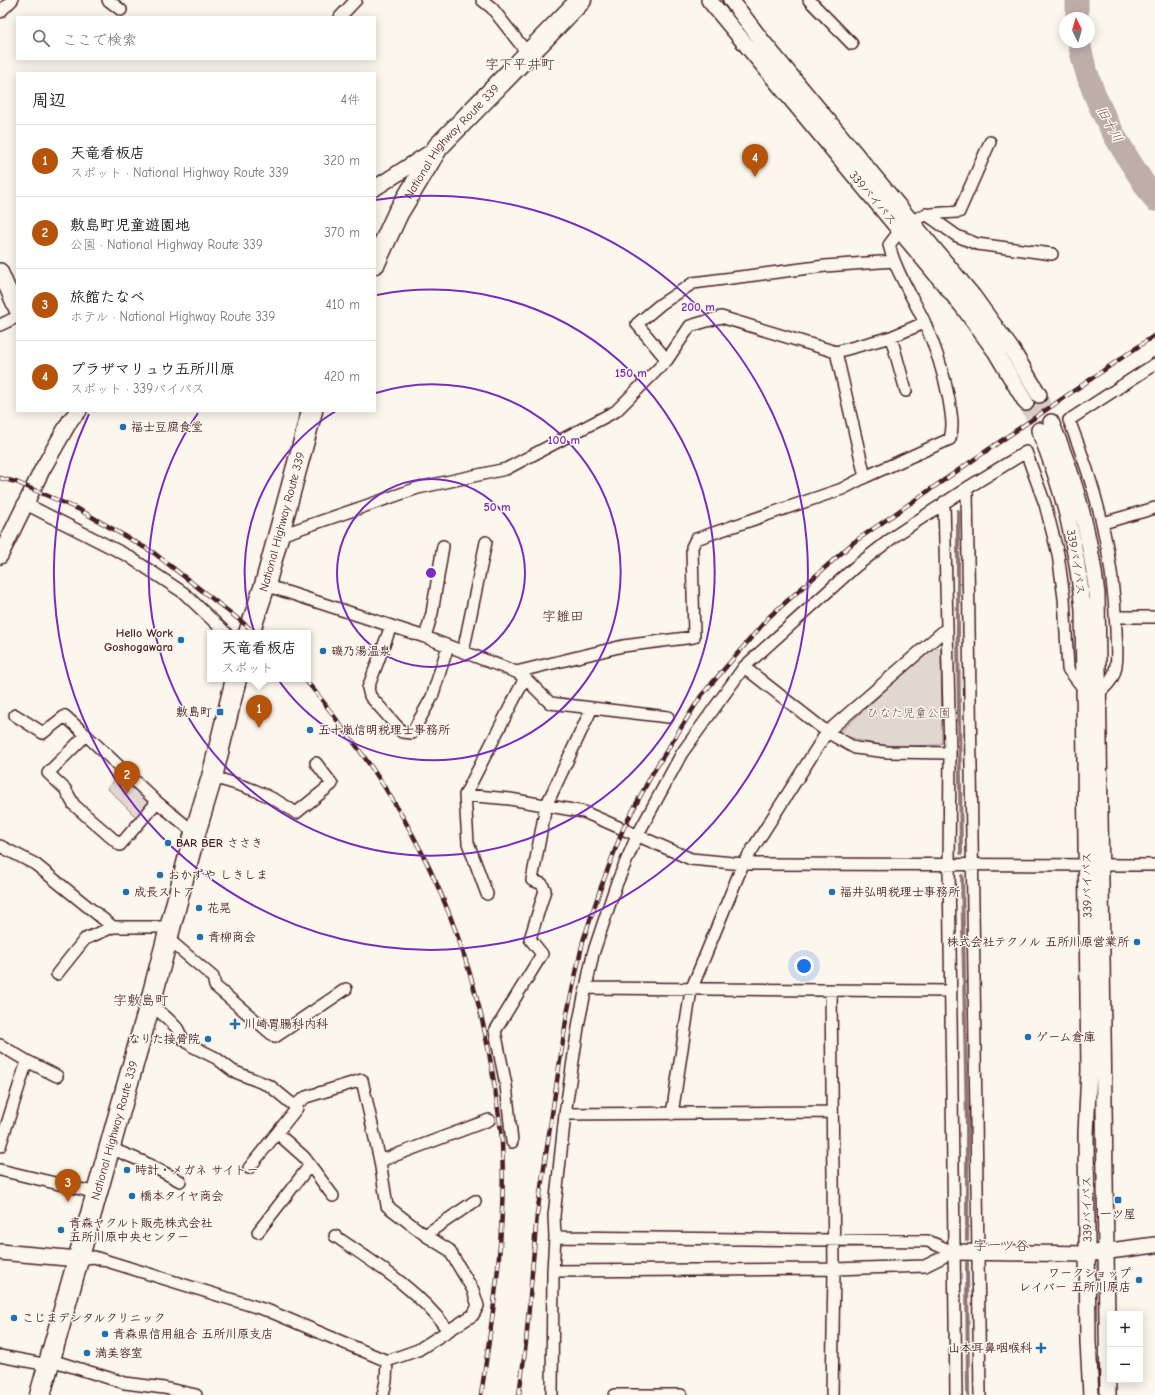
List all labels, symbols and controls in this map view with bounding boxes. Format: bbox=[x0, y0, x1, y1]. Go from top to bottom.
north arrow bbox=[1059, 12, 1095, 48]
search box bbox=[16, 16, 376, 60]
icon: search bbox=[30, 27, 52, 49]
text: ここで検索 bbox=[62, 31, 137, 49]
district label: 字下平井町 bbox=[485, 56, 555, 73]
street label: National Highway Route 339 bbox=[401, 81, 502, 201]
text: 周辺 bbox=[32, 91, 66, 110]
text: 4件 bbox=[341, 92, 360, 107]
water label: 旧十川 bbox=[1094, 103, 1126, 145]
text: 天竜看板店 bbox=[70, 144, 145, 162]
pin: 4 bbox=[742, 144, 768, 177]
text: 1 bbox=[42, 153, 48, 168]
text: 320 m bbox=[324, 153, 360, 168]
text: スポット · National Highway Route 339 bbox=[70, 165, 289, 180]
street label: 339バイパス bbox=[846, 168, 900, 228]
text: 敷島町児童遊園地 bbox=[70, 216, 190, 234]
text: 2 bbox=[42, 225, 48, 240]
text: 370 m bbox=[324, 225, 360, 240]
text: 公園 · National Highway Route 339 bbox=[70, 237, 263, 252]
text: 旅館たなべ bbox=[70, 288, 145, 306]
text: 3 bbox=[42, 297, 48, 312]
text: 410 m bbox=[326, 297, 360, 312]
text: 200 m bbox=[681, 300, 715, 314]
text: ホテル · National Highway Route 339 bbox=[70, 309, 275, 324]
text: プラザマリュウ五所川原 bbox=[70, 360, 235, 378]
text: 150 m bbox=[615, 366, 647, 380]
text: 4 bbox=[42, 369, 48, 384]
text: 420 m bbox=[324, 369, 360, 384]
text: スポット · 339バイパス bbox=[70, 381, 205, 396]
place label: 福士豆腐食堂 bbox=[131, 420, 203, 434]
marker: 福士豆腐食堂 bbox=[118, 422, 128, 432]
text: 100 m bbox=[548, 433, 580, 447]
street label: National Highway Route 339 bbox=[256, 450, 308, 594]
text: 50 m bbox=[483, 500, 511, 514]
street label: 339バイパス bbox=[1064, 528, 1088, 596]
centre of rings bbox=[424, 566, 438, 580]
district label: 字雛田 bbox=[542, 608, 584, 625]
place label: Hello Work Goshogawara bbox=[104, 626, 173, 654]
popup bbox=[207, 630, 311, 682]
marker: Hello Work Goshogawara bbox=[176, 635, 186, 645]
text: 天竜看板店 bbox=[221, 639, 297, 657]
place label: 磯乃湯温泉 bbox=[331, 644, 391, 658]
marker: 磯乃湯温泉 bbox=[318, 646, 328, 656]
text: スポット bbox=[221, 660, 274, 675]
pin: 1 bbox=[246, 695, 272, 728]
place label: 敷島町 bbox=[176, 705, 212, 719]
park label: ひなた児童公園 bbox=[867, 706, 951, 720]
marker: 敷島町 bbox=[215, 707, 225, 717]
place label: 五十嵐信明税理士事務所 bbox=[318, 723, 451, 737]
marker: 五十嵐信明税理士事務所 bbox=[305, 725, 315, 735]
pin: 2 bbox=[114, 761, 140, 794]
place label: BAR BER ささき bbox=[176, 836, 263, 850]
marker: BAR BER ささき bbox=[163, 838, 173, 848]
street label: 339バイパス bbox=[1079, 852, 1095, 918]
place label: おかずや しきしま bbox=[168, 868, 268, 882]
marker: おかずや しきしま bbox=[155, 870, 165, 880]
place label: 成長ストア bbox=[134, 885, 195, 899]
place label: 福井弘明税理士事務所 bbox=[840, 885, 961, 899]
marker: 成長ストア bbox=[121, 887, 131, 897]
marker: 福井弘明税理士事務所 bbox=[827, 887, 837, 897]
place label: 花晃 bbox=[207, 901, 231, 915]
marker: 花晃 bbox=[194, 903, 204, 913]
place label: 青柳商会 bbox=[208, 930, 256, 944]
marker: 青柳商会 bbox=[195, 932, 205, 942]
place label: 株式会社テクノル 五所川原営業所 bbox=[946, 935, 1130, 949]
marker: 株式会社テクノル 五所川原営業所 bbox=[1132, 937, 1142, 947]
your location bbox=[794, 956, 814, 976]
district label: 字敷島町 bbox=[113, 992, 169, 1009]
place label: 川崎胃腸科内科 bbox=[244, 1017, 328, 1031]
marker: 川崎胃腸科内科 bbox=[229, 1018, 241, 1030]
place label: ゲーム倉庫 bbox=[1036, 1030, 1096, 1044]
place label: なりた接骨院 bbox=[128, 1032, 200, 1046]
marker: ゲーム倉庫 bbox=[1023, 1032, 1033, 1042]
marker: なりた接骨院 bbox=[203, 1034, 213, 1044]
street label: National Highway Route 339 bbox=[88, 1059, 141, 1202]
place label: 時計・メガネ サイトー bbox=[135, 1163, 259, 1177]
marker: 時計・メガネ サイトー bbox=[122, 1165, 132, 1175]
pin: 3 bbox=[55, 1169, 81, 1202]
street label: 339バイパス bbox=[1079, 1176, 1095, 1242]
place label: 橋本タイヤ商会 bbox=[140, 1189, 224, 1203]
marker: 橋本タイヤ商会 bbox=[127, 1191, 137, 1201]
marker: 一ツ屋 bbox=[1113, 1195, 1123, 1205]
place label: 一ツ屋 bbox=[1100, 1207, 1136, 1221]
place label: 青森ヤクルト販売株式会社 五所川原中央センター bbox=[69, 1216, 213, 1244]
marker: 青森ヤクルト販売株式会社 五所川原中央センター bbox=[56, 1225, 66, 1235]
district label: 字一ツ谷 bbox=[973, 1237, 1029, 1254]
place label: ワークショップ レイバー 五所川原店 bbox=[1019, 1266, 1131, 1294]
marker: ワークショップ レイバー 五所川原店 bbox=[1134, 1275, 1144, 1285]
place label: こじまデンタルクリニック bbox=[22, 1311, 166, 1325]
map controls bbox=[1107, 1311, 1143, 1383]
button: + bbox=[1107, 1311, 1143, 1347]
marker: こじまデンタルクリニック bbox=[9, 1313, 19, 1323]
place label: 青森県信用組合 五所川原支店 bbox=[113, 1327, 273, 1341]
marker: 青森県信用組合 五所川原支店 bbox=[100, 1329, 110, 1339]
place label: 山本耳鼻咽喉科 bbox=[948, 1341, 1032, 1355]
marker: 山本耳鼻咽喉科 bbox=[1035, 1342, 1047, 1354]
place label: 満美容室 bbox=[95, 1346, 143, 1360]
button: − bbox=[1107, 1347, 1143, 1383]
marker: 満美容室 bbox=[82, 1348, 92, 1358]

